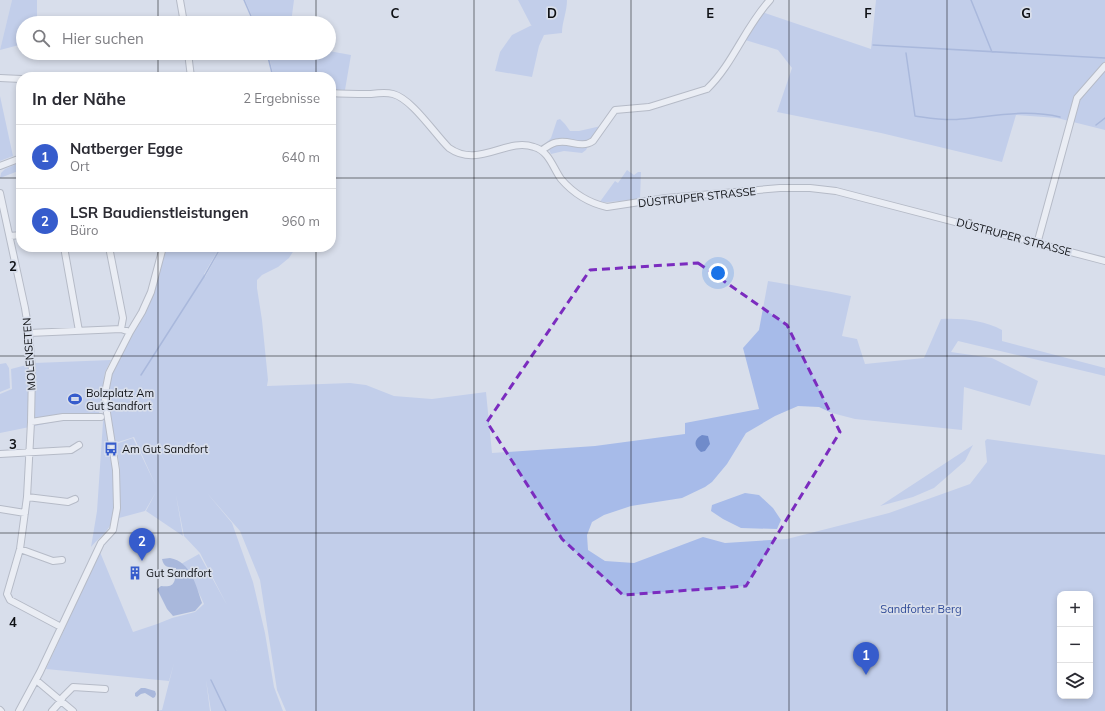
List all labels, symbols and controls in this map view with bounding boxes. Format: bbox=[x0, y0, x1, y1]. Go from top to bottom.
text: C bbox=[391, 5, 400, 21]
text: D bbox=[547, 5, 557, 21]
text: E bbox=[706, 5, 714, 21]
text: F bbox=[864, 5, 872, 21]
text: G bbox=[1021, 5, 1031, 21]
search box bbox=[16, 16, 336, 60]
icon: search bbox=[30, 27, 52, 49]
text: Hier suchen bbox=[62, 29, 144, 48]
text: In der Nähe bbox=[32, 88, 126, 109]
text: 2 Ergebnisse bbox=[243, 90, 320, 106]
text: Natberger Egge bbox=[70, 139, 183, 158]
text: 1 bbox=[41, 149, 49, 165]
text: 640 m bbox=[282, 149, 320, 165]
text: Ort bbox=[70, 158, 90, 174]
street label: DÜSTRUPER STRASSE bbox=[637, 184, 757, 210]
text: LSR Baudienstleistungen bbox=[70, 203, 248, 222]
text: 2 bbox=[41, 213, 49, 229]
text: 960 m bbox=[282, 213, 320, 229]
street label: DÜSTRUPER STRASSE bbox=[955, 215, 1073, 259]
text: Büro bbox=[70, 222, 98, 238]
text: 2 bbox=[9, 258, 17, 274]
your location bbox=[708, 263, 728, 283]
street label: MOLENSETEN bbox=[19, 317, 39, 391]
place label: Bolzplatz Am Gut Sandfort bbox=[86, 386, 154, 413]
sports icon: Bolzplatz Am Gut Sandfort bbox=[67, 391, 83, 407]
text: 3 bbox=[9, 436, 17, 452]
bus stop icon: Am Gut Sandfort bbox=[103, 441, 119, 457]
place label: Am Gut Sandfort bbox=[122, 442, 208, 456]
pin: 2 bbox=[129, 528, 155, 561]
building icon: Gut Sandfort bbox=[127, 565, 143, 581]
place label: Gut Sandfort bbox=[146, 566, 212, 580]
map controls bbox=[1057, 591, 1093, 699]
button: + bbox=[1057, 591, 1093, 627]
park label: Sandforter Berg bbox=[880, 602, 962, 616]
text: 4 bbox=[9, 614, 17, 630]
button: − bbox=[1057, 627, 1093, 663]
pin: 1 bbox=[853, 642, 879, 675]
button: layers bbox=[1057, 663, 1093, 699]

